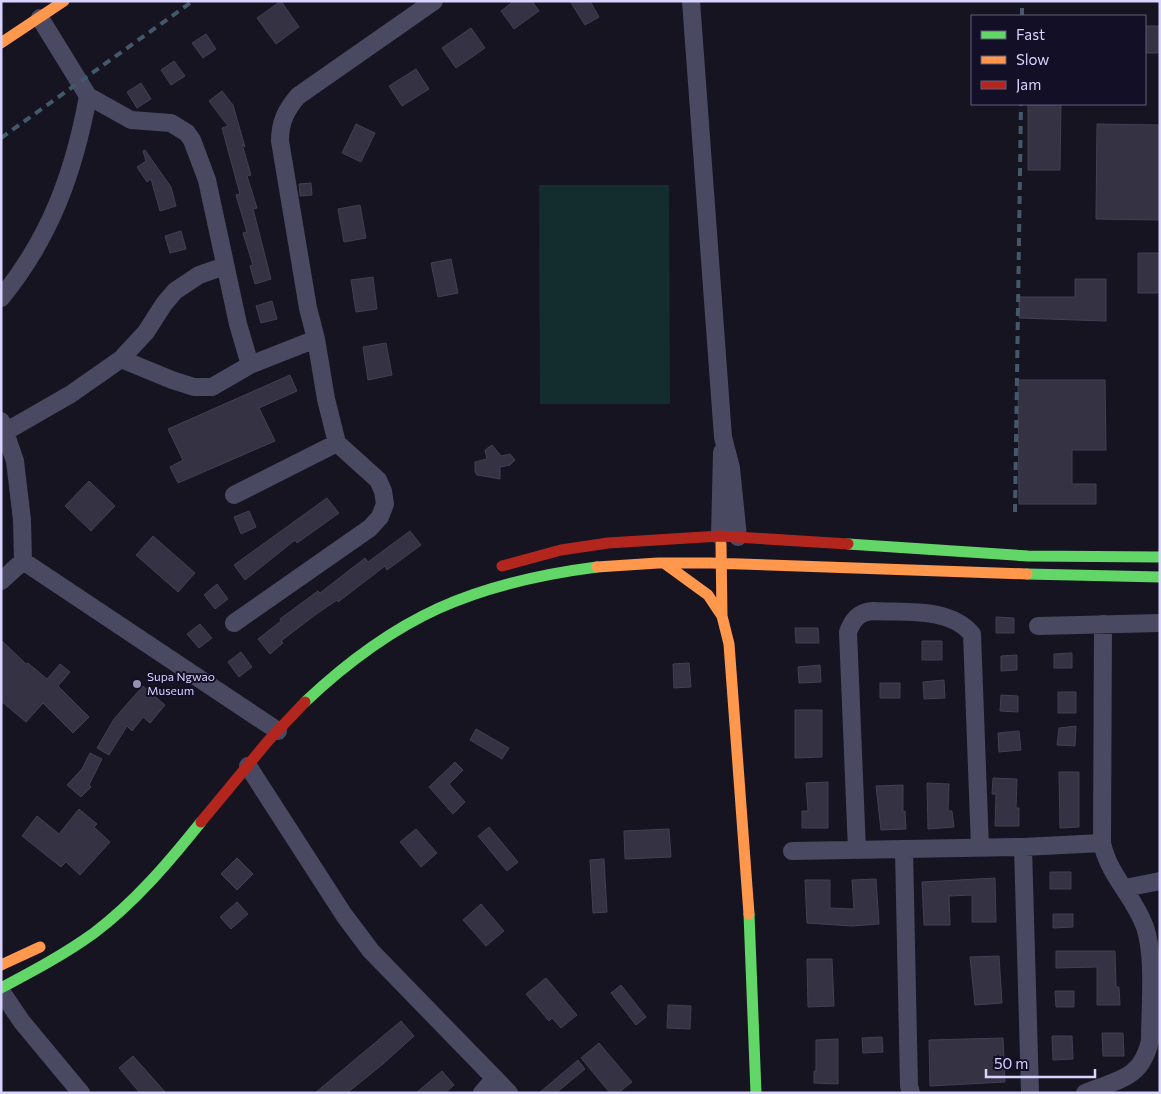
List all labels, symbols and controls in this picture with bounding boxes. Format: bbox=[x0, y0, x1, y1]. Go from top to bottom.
legend bbox=[971, 15, 1146, 105]
text: Fast bbox=[1016, 25, 1045, 43]
text: Slow bbox=[1016, 50, 1049, 68]
text: Jam bbox=[1016, 75, 1041, 93]
place label: Supa Ngwao Museum bbox=[147, 669, 215, 697]
marker: Supa Ngwao Museum bbox=[131, 678, 143, 690]
scale bar bbox=[986, 1046, 1095, 1078]
text: 50 m bbox=[994, 1054, 1028, 1072]

